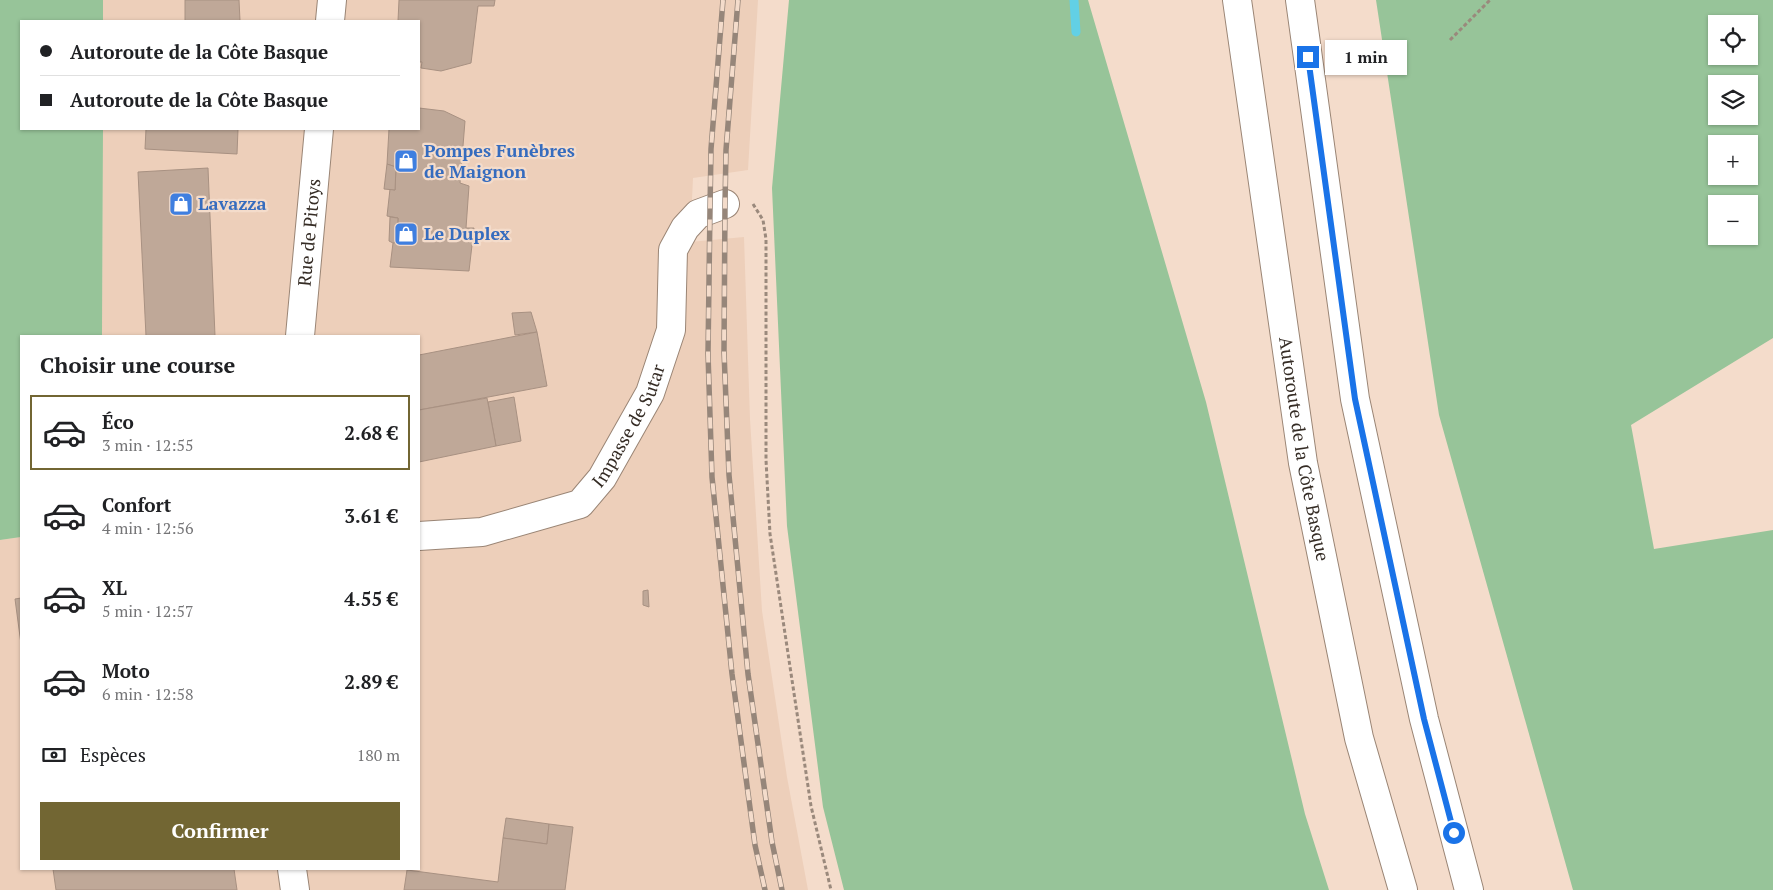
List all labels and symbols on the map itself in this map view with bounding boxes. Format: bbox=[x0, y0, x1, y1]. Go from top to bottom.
callout: 1 min bbox=[1326, 40, 1408, 74]
route end bbox=[1297, 46, 1319, 68]
place label: Pompes Funèbres de Maignon bbox=[424, 138, 575, 183]
shop icon: Pompes Funèbres de Maignon bbox=[393, 148, 419, 174]
street label: Rue de Pitoys bbox=[292, 177, 325, 287]
shop icon: Lavazza bbox=[168, 191, 194, 217]
place label: Lavazza bbox=[198, 191, 267, 215]
shop icon: Le Duplex bbox=[393, 221, 419, 247]
place label: Le Duplex bbox=[424, 221, 510, 245]
street label: Autoroute de la Côte Basque bbox=[1274, 335, 1336, 563]
street label: Impasse de Sutar bbox=[586, 361, 670, 492]
route start bbox=[1443, 822, 1465, 844]

